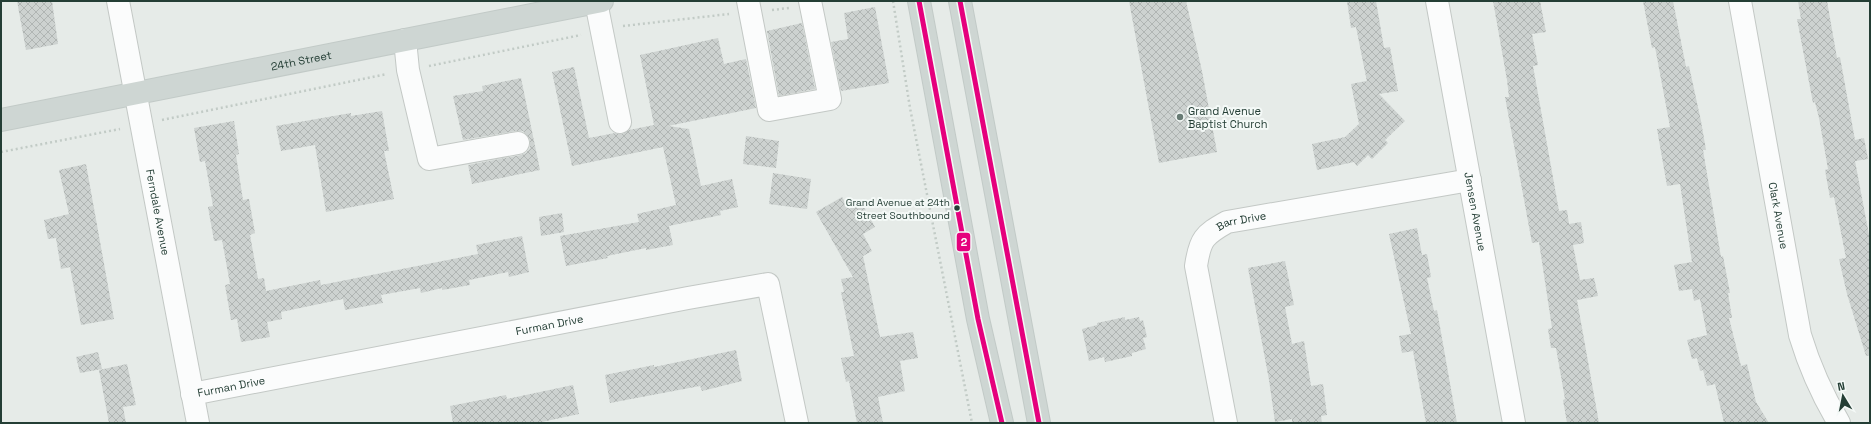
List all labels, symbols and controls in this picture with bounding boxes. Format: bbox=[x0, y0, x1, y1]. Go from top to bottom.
street label: 24th Street bbox=[270, 48, 333, 73]
place label: Grand Avenue Baptist Church bbox=[1188, 104, 1268, 131]
marker: Grand Avenue Baptist Church bbox=[1175, 112, 1185, 122]
street label: Ferndale Avenue bbox=[143, 168, 173, 257]
street label: Jensen Avenue bbox=[1461, 171, 1489, 252]
street label: Clark Avenue bbox=[1766, 181, 1791, 250]
place label: Grand Avenue at 24th Street Southbound bbox=[846, 196, 950, 222]
marker: Grand Avenue at 24th Street Southbound bbox=[952, 203, 962, 213]
street label: Barr Drive bbox=[1213, 208, 1267, 234]
line badge: 2 bbox=[956, 232, 971, 252]
text: 2 bbox=[961, 235, 968, 249]
street label: Furman Drive bbox=[514, 311, 584, 338]
street label: Furman Drive bbox=[196, 373, 266, 400]
north arrow bbox=[1823, 376, 1863, 416]
text: N bbox=[1836, 379, 1846, 394]

